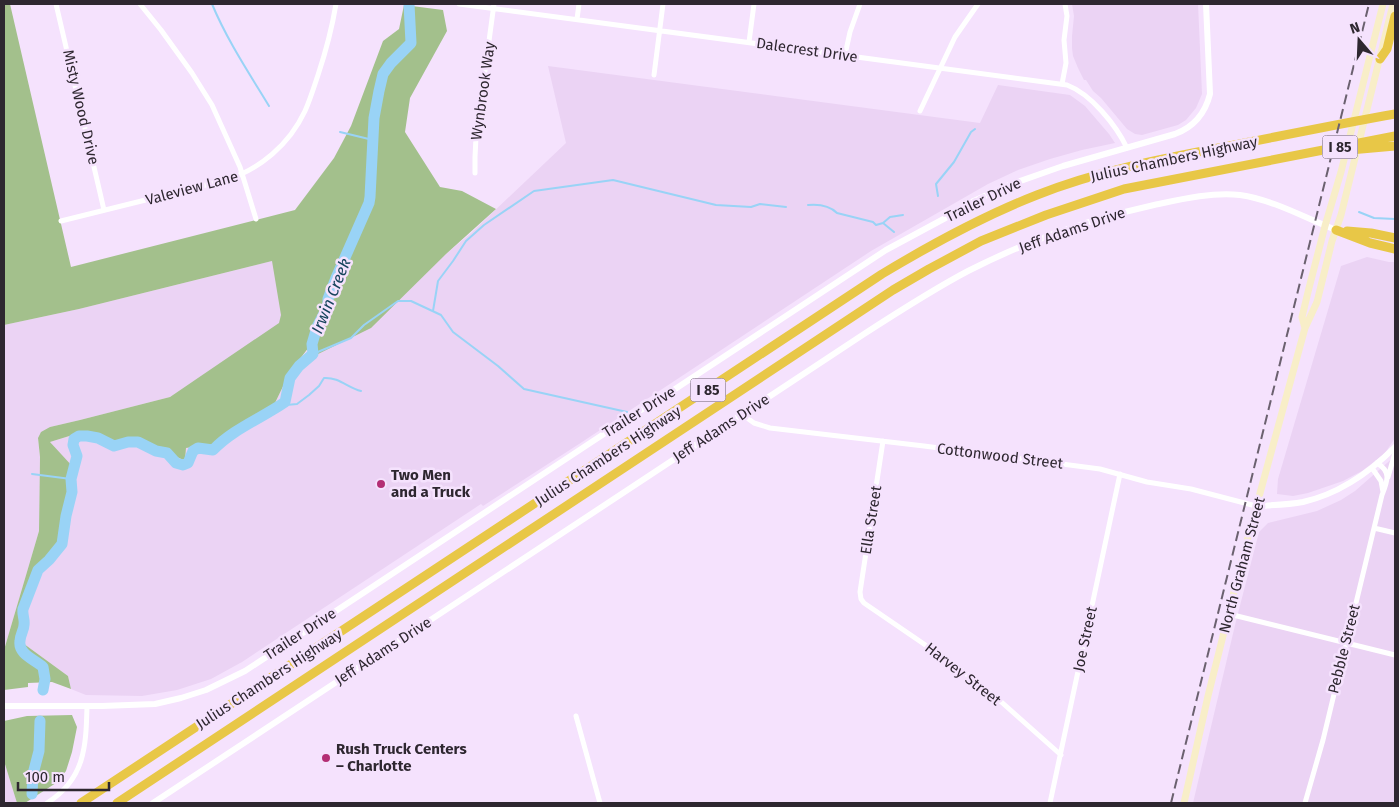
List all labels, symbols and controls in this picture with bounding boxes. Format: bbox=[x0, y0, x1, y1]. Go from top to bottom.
north arrow bbox=[1334, 15, 1384, 65]
text: N bbox=[1348, 19, 1362, 38]
street label: Dalecrest Drive bbox=[755, 34, 859, 66]
street label: Wynbrook Way bbox=[467, 40, 499, 141]
street label: Misty Wood Drive bbox=[59, 48, 103, 166]
street label: Julius Chambers Highway bbox=[1089, 132, 1260, 186]
road number: I 85 bbox=[1322, 136, 1358, 158]
street label: Valeview Lane bbox=[144, 167, 240, 209]
street label: Trailer Drive bbox=[942, 174, 1024, 226]
street label: Jeff Adams Drive bbox=[1016, 203, 1128, 257]
water label: Irwin Creek bbox=[307, 255, 355, 336]
road number: I 85 bbox=[690, 378, 726, 402]
street label: Trailer Drive bbox=[599, 383, 679, 441]
street label: Jeff Adams Drive bbox=[669, 390, 773, 466]
street label: Julius Chambers Highway bbox=[532, 402, 685, 510]
street label: Cottonwood Street bbox=[936, 439, 1065, 473]
place label: Two Men and a Truck bbox=[391, 466, 471, 501]
marker: Two Men and a Truck bbox=[375, 478, 387, 490]
street label: Ella Street bbox=[857, 484, 885, 556]
street label: North Graham Street bbox=[1215, 494, 1269, 635]
street label: Pebble Street bbox=[1324, 602, 1364, 696]
street label: Trailer Drive bbox=[261, 604, 339, 664]
street label: Joe Street bbox=[1069, 604, 1101, 673]
street label: Jeff Adams Drive bbox=[331, 613, 435, 689]
street label: Julius Chambers Highway bbox=[193, 625, 346, 733]
street label: Harvey Street bbox=[921, 639, 1005, 710]
place label: Rush Truck Centers – Charlotte bbox=[336, 740, 467, 775]
marker: Rush Truck Centers – Charlotte bbox=[320, 752, 332, 764]
scale bar bbox=[18, 760, 109, 792]
text: 100 m bbox=[25, 768, 65, 786]

